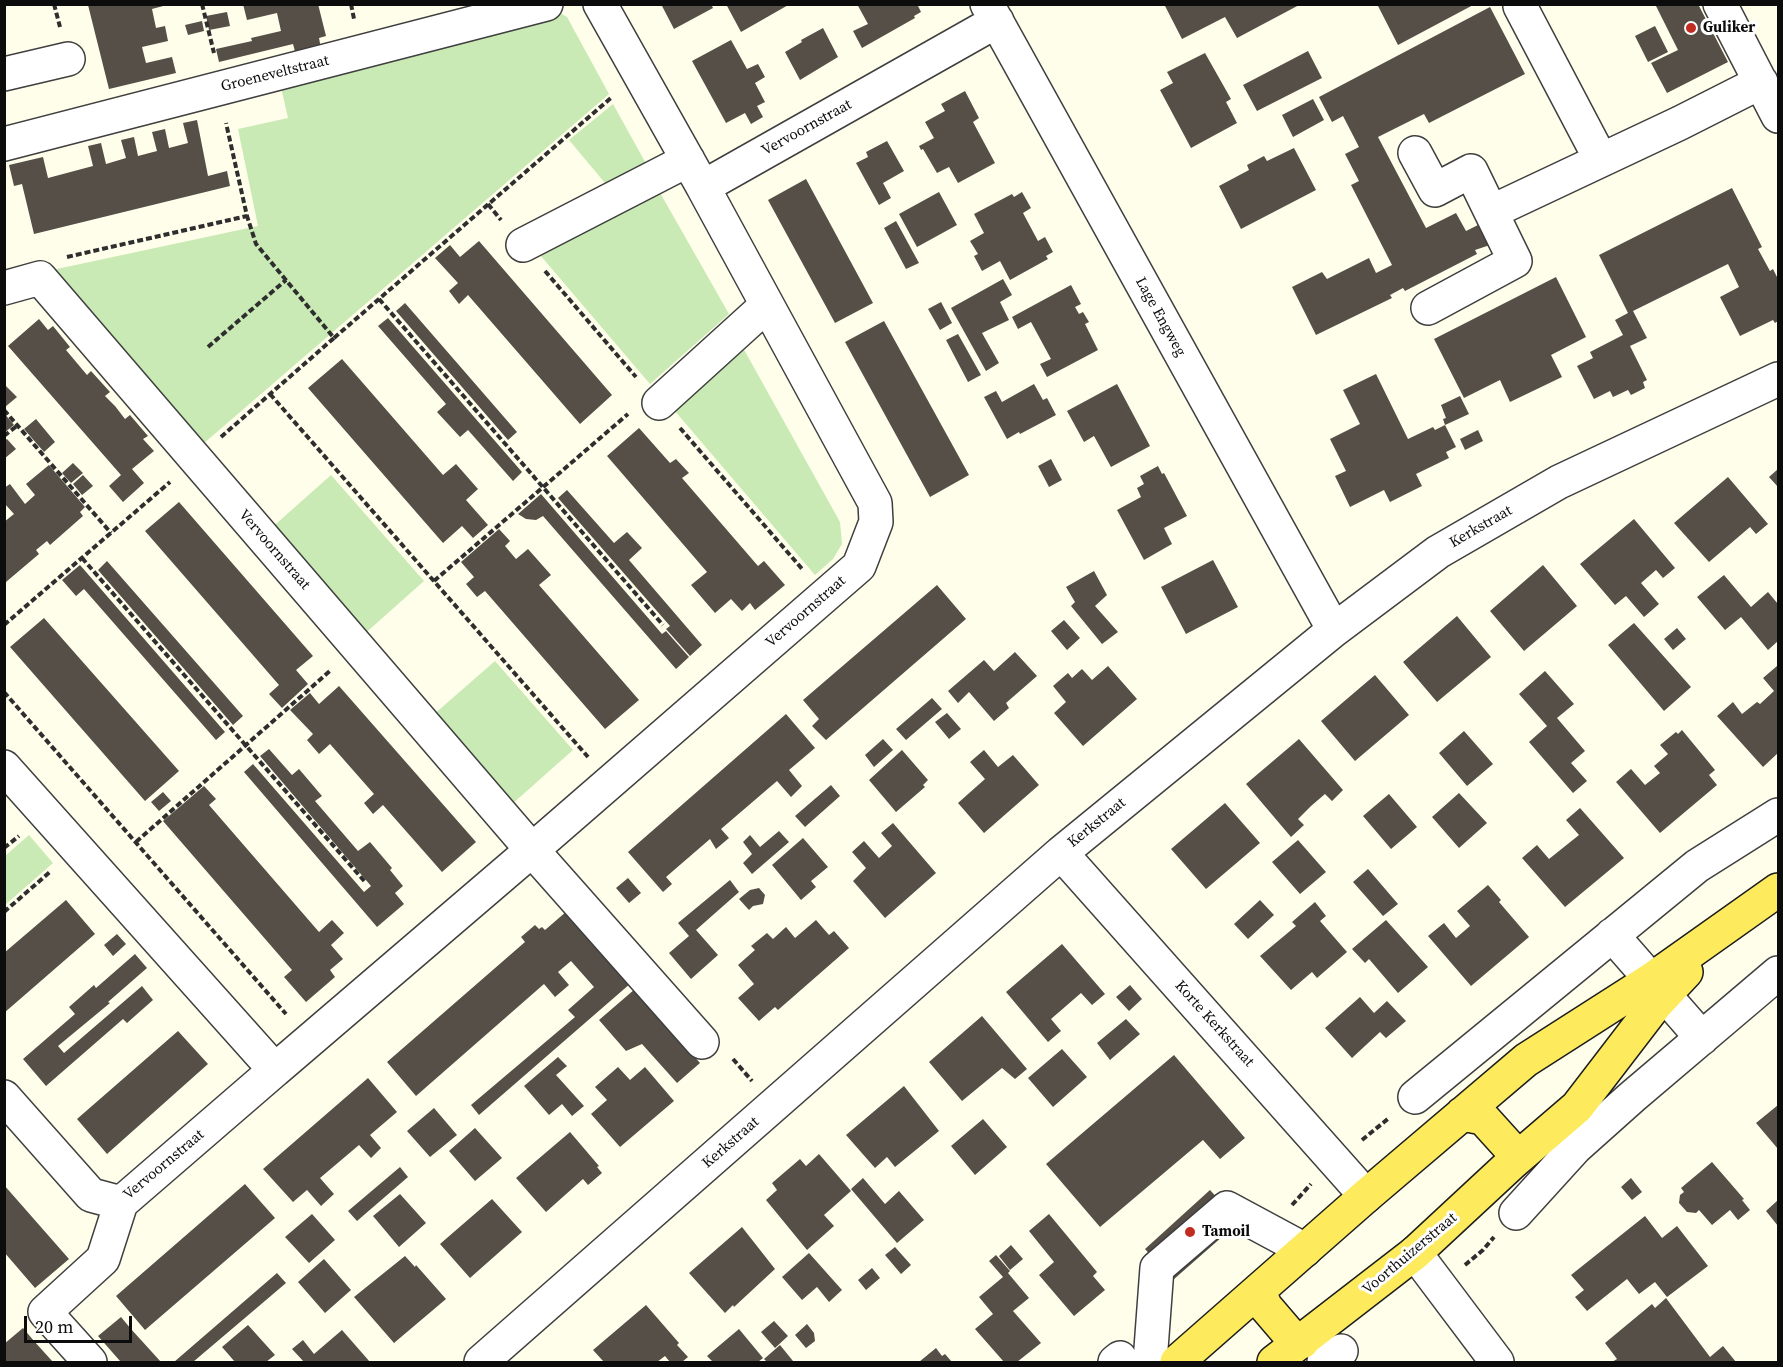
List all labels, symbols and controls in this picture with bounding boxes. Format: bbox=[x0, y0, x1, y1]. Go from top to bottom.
place label: Guliker bbox=[1703, 19, 1755, 37]
marker: Guliker bbox=[1684, 21, 1698, 35]
street label: Groeneveltstraat bbox=[219, 52, 331, 96]
street label: Vervoornstraat bbox=[759, 96, 855, 160]
street label: Lage Engweg bbox=[1131, 274, 1189, 360]
street label: Kerkstraat bbox=[1446, 502, 1516, 552]
street label: Vervoornstraat bbox=[234, 506, 314, 594]
street label: Vervoornstraat bbox=[762, 572, 850, 652]
street label: Kerkstraat bbox=[1064, 794, 1130, 852]
street label: Korte Kerkstraat bbox=[1171, 977, 1257, 1071]
street label: Kerkstraat bbox=[699, 1113, 763, 1173]
street label: Vervoornstraat bbox=[120, 1126, 208, 1204]
street label: Voorthuizerstraat bbox=[1359, 1209, 1461, 1299]
place label: Tamoil bbox=[1202, 1223, 1250, 1241]
marker: Tamoil bbox=[1183, 1225, 1197, 1239]
scale bar bbox=[27, 1304, 135, 1342]
text: 20 m bbox=[35, 1314, 73, 1339]

